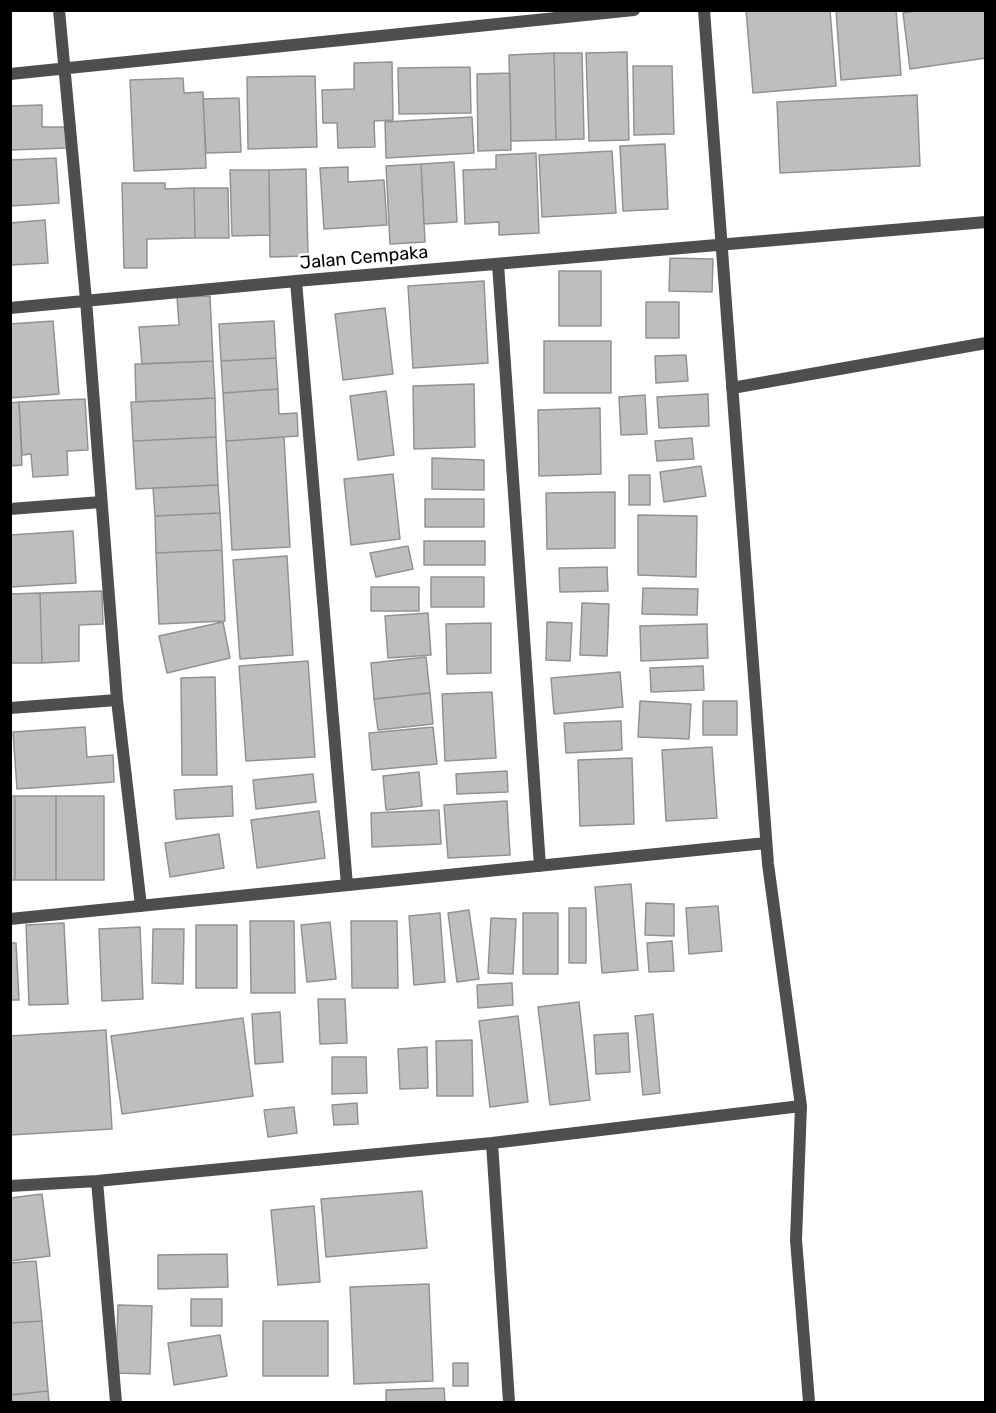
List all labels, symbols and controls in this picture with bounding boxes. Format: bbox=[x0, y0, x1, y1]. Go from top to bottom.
street label: Jalan Cempaka bbox=[299, 242, 429, 274]

